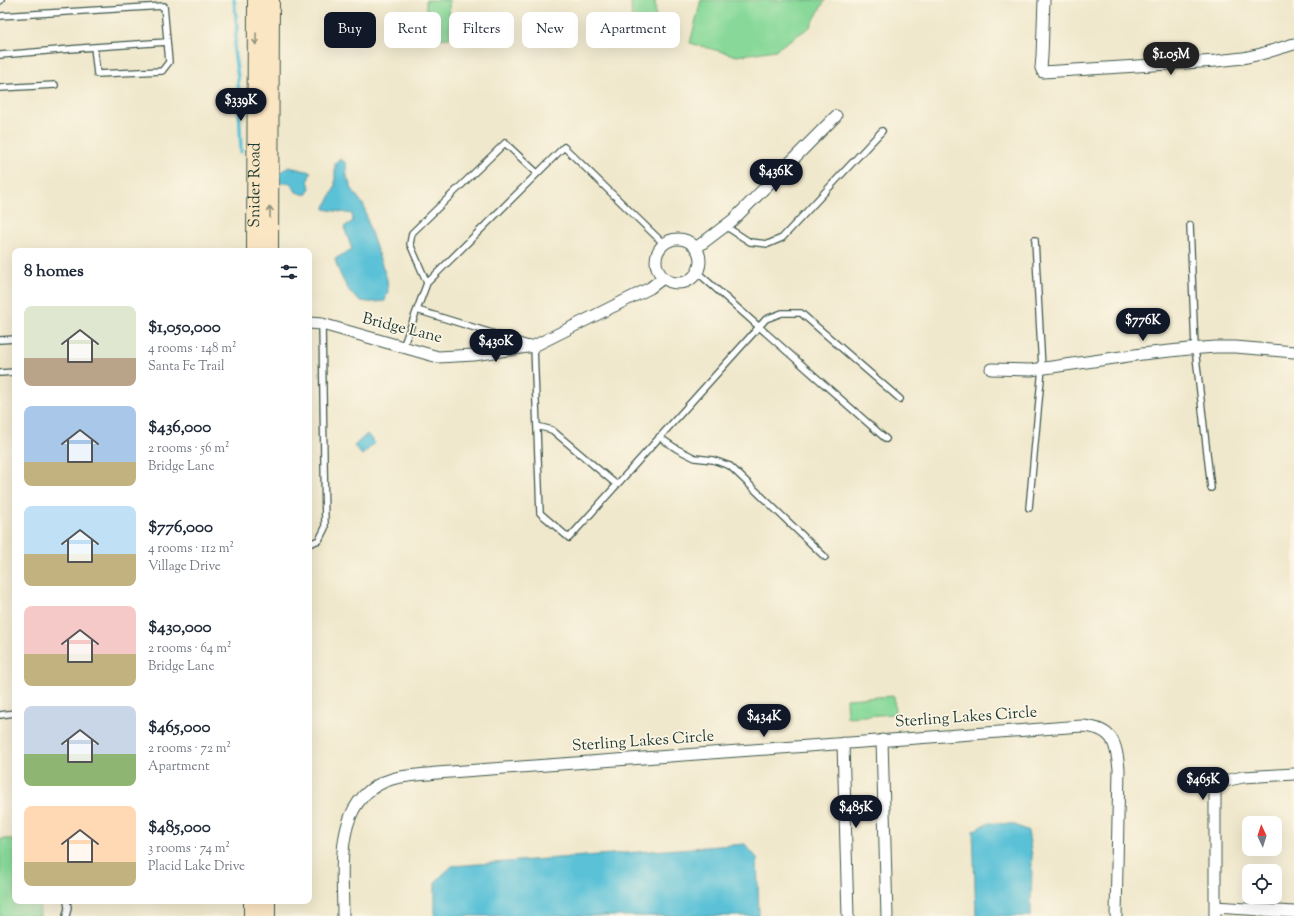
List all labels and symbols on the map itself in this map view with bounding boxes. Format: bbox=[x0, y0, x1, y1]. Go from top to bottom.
one-way arrow bbox=[252, 32, 259, 45]
pin: $1.05M bbox=[1138, 42, 1204, 76]
pin: $339K bbox=[213, 88, 269, 122]
street label: Snider Road bbox=[244, 142, 267, 228]
pin: $436K bbox=[748, 159, 804, 193]
one-way arrow bbox=[266, 206, 274, 219]
street label: Bridge Lane bbox=[360, 308, 444, 350]
pin: $776K bbox=[1115, 308, 1171, 342]
pin: $430K bbox=[468, 329, 524, 363]
street label: Sterling Lakes Circle bbox=[894, 702, 1038, 734]
pin: $434K bbox=[736, 704, 792, 738]
street label: Sterling Lakes Circle bbox=[571, 726, 715, 758]
pin: $465K bbox=[1175, 767, 1231, 801]
pin: $485K bbox=[828, 795, 884, 829]
north arrow bbox=[1242, 816, 1282, 856]

